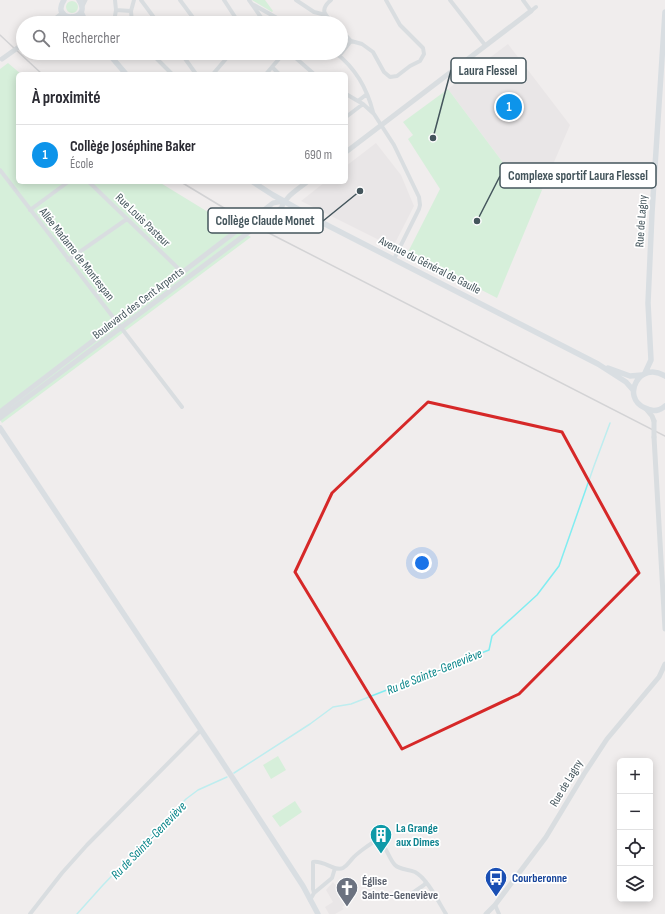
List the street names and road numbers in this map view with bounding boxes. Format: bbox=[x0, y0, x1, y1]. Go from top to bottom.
street label: Rue Louis Pasteur bbox=[112, 190, 174, 251]
street label: Rue de Lagny bbox=[632, 194, 651, 248]
street label: Allée Madame de Montespan bbox=[35, 204, 117, 304]
street label: Avenue du Général de Gaulle bbox=[375, 233, 483, 298]
street label: Boulevard des Cent Arpents bbox=[90, 264, 187, 343]
street label: Rue de Lagny bbox=[546, 757, 587, 810]

